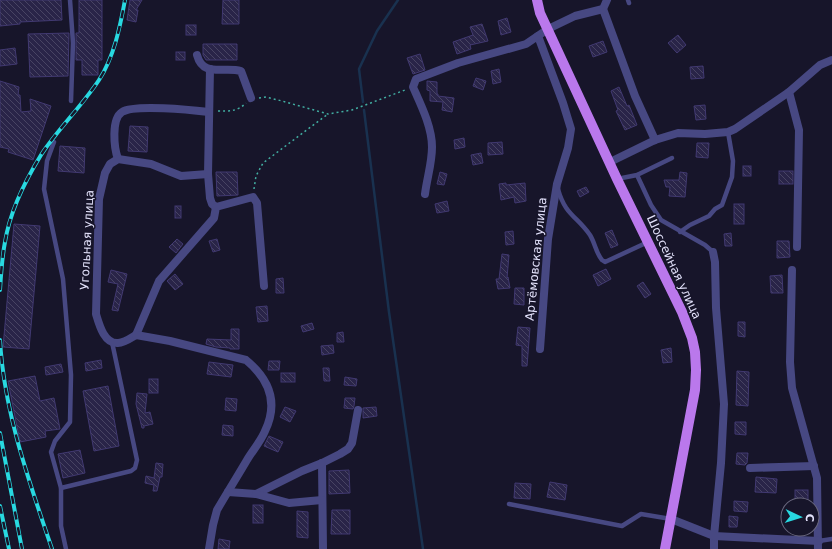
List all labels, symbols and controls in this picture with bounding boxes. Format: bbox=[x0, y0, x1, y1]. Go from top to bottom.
street label: Угольная улица bbox=[77, 190, 97, 290]
street label: Артёмовская улица bbox=[523, 197, 549, 321]
street label: Шоссейная улица bbox=[644, 213, 704, 321]
north arrow bbox=[780, 497, 820, 537]
text: С bbox=[803, 513, 816, 522]

